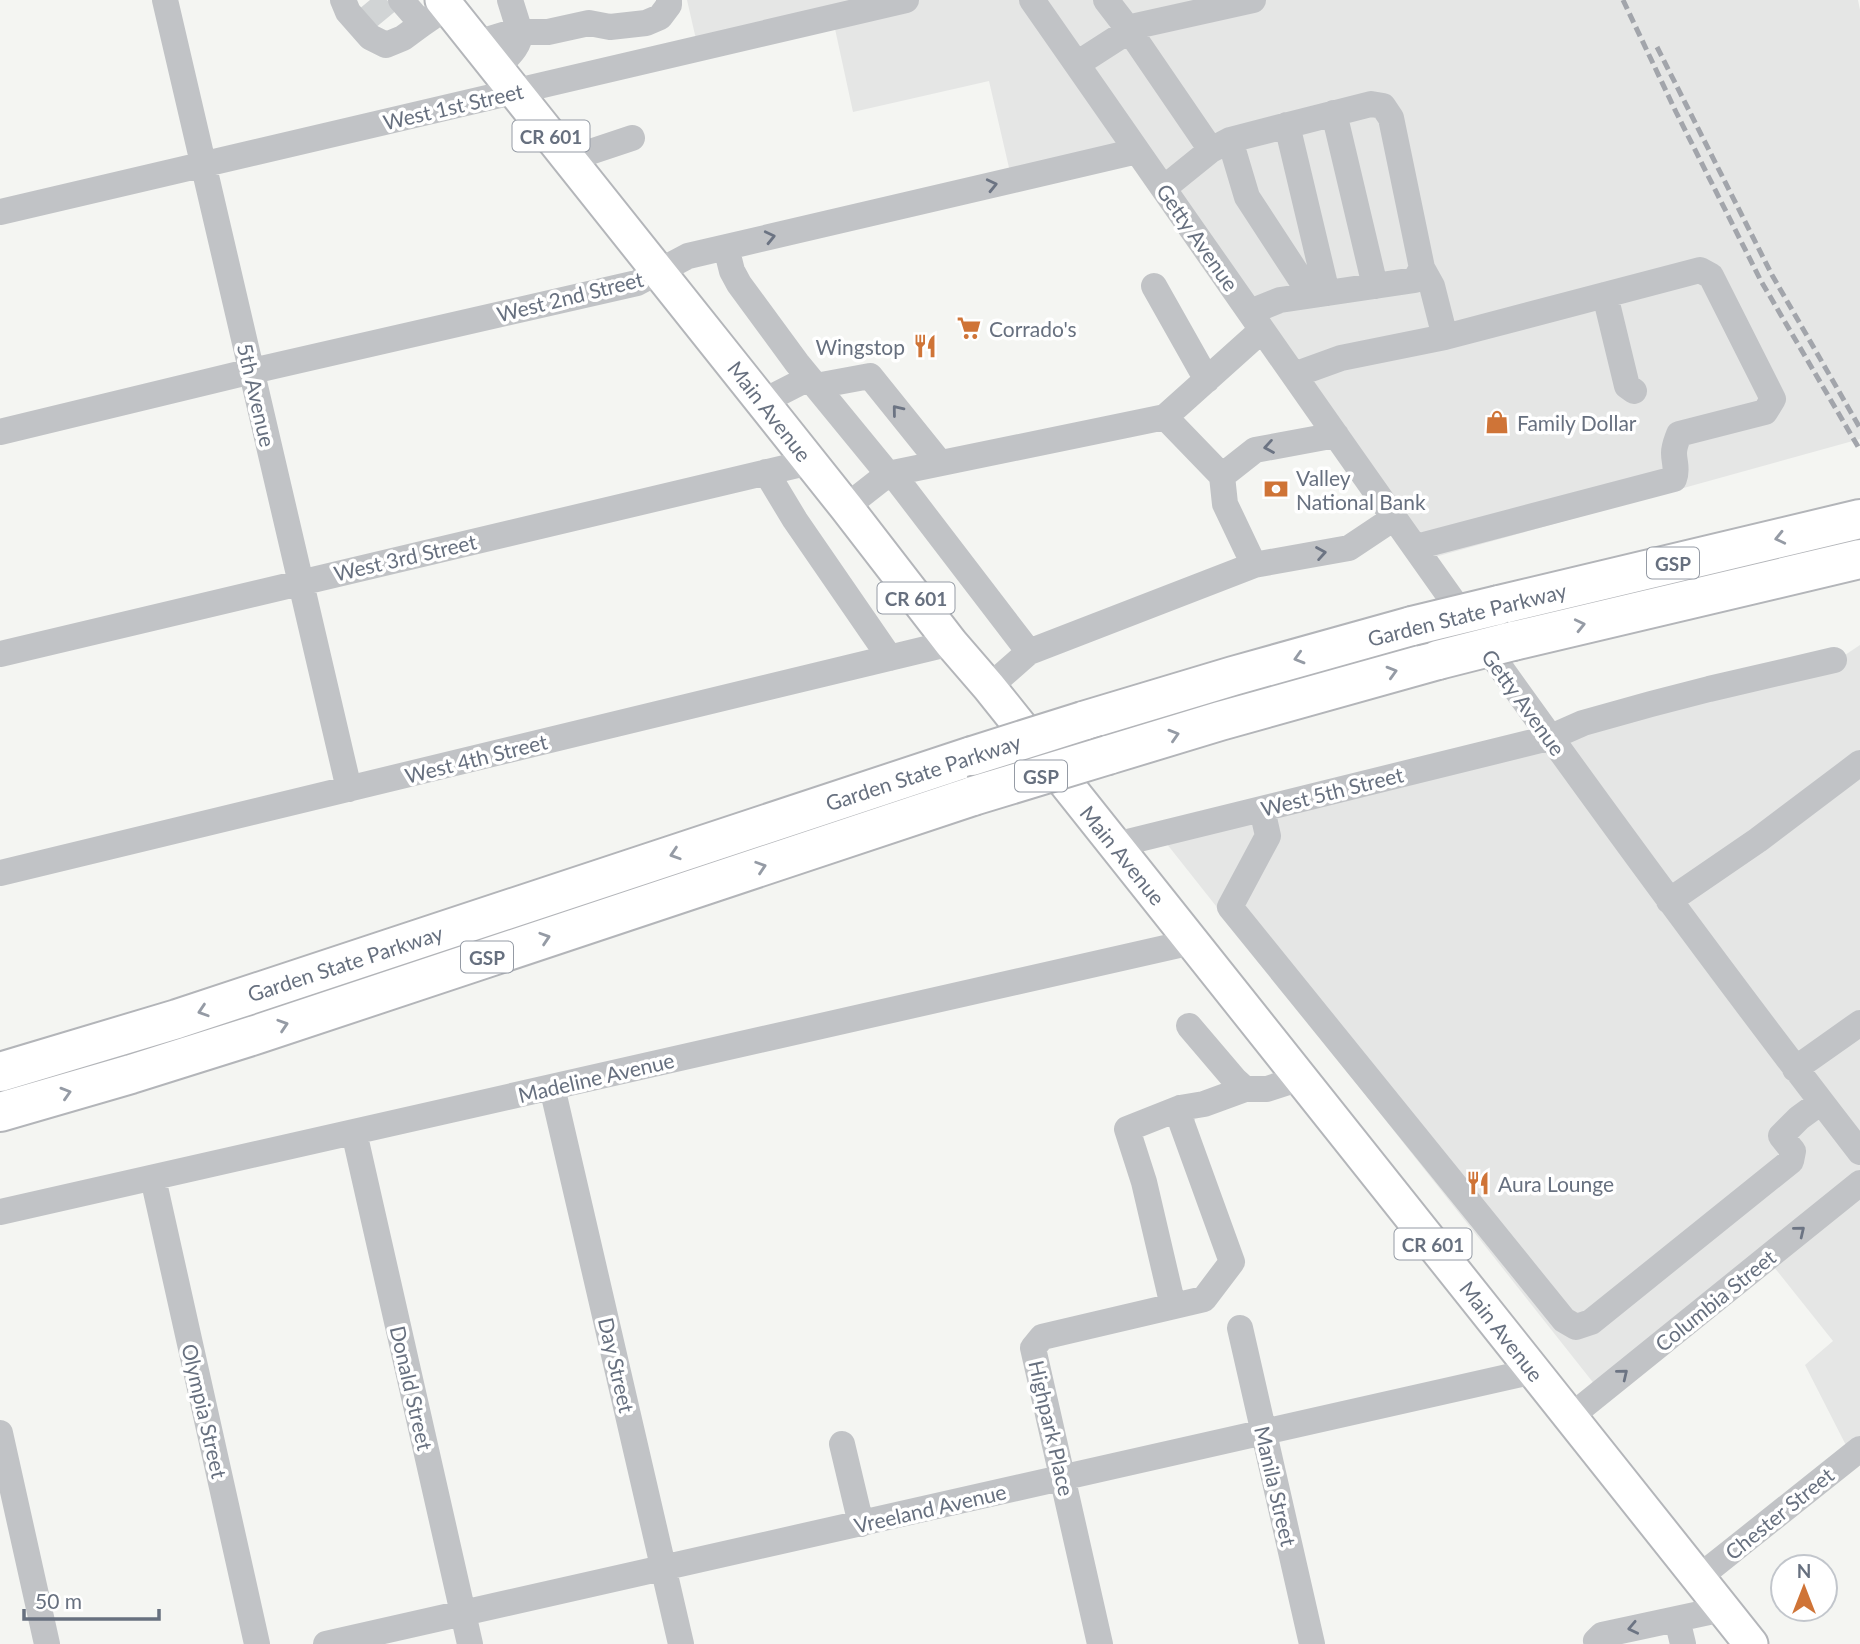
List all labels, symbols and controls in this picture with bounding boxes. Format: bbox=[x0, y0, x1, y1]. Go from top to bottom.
street label: West 1st Street bbox=[380, 78, 526, 134]
road number: CR 601 bbox=[512, 120, 590, 152]
one-way arrow bbox=[986, 179, 998, 193]
street label: Getty Avenue bbox=[1152, 179, 1244, 295]
one-way arrow bbox=[764, 231, 776, 245]
street label: West 2nd Street bbox=[494, 266, 646, 326]
supermarket icon: Corrado's bbox=[955, 314, 983, 342]
place label: Corrado's bbox=[989, 316, 1077, 341]
restaurant icon: Wingstop bbox=[911, 332, 939, 360]
place label: Wingstop bbox=[815, 334, 905, 359]
street label: 5th Avenue bbox=[233, 341, 281, 449]
street label: Main Avenue bbox=[723, 356, 817, 466]
one-way arrow bbox=[893, 405, 906, 418]
shop icon: Family Dollar bbox=[1483, 408, 1511, 436]
place label: Family Dollar bbox=[1517, 410, 1637, 435]
one-way arrow bbox=[1263, 439, 1275, 454]
place label: Valley National Bank bbox=[1296, 465, 1426, 514]
bank icon: Valley National Bank bbox=[1262, 475, 1290, 503]
street label: West 3rd Street bbox=[331, 528, 479, 586]
one-way arrow bbox=[1775, 530, 1787, 544]
one-way arrow bbox=[1316, 546, 1327, 561]
road number: GSP bbox=[1647, 548, 1699, 578]
street label: Garden State Parkway bbox=[1365, 577, 1569, 651]
road number: CR 601 bbox=[878, 582, 954, 614]
one-way arrow bbox=[1574, 619, 1586, 633]
street label: Getty Avenue bbox=[1477, 644, 1571, 760]
one-way arrow bbox=[1293, 649, 1305, 664]
one-way arrow bbox=[1386, 666, 1398, 680]
street label: West 4th Street bbox=[402, 728, 550, 788]
one-way arrow bbox=[1167, 728, 1179, 743]
street label: Garden State Parkway bbox=[822, 729, 1024, 815]
road number: GSP bbox=[1015, 761, 1067, 792]
street label: West 5th Street bbox=[1258, 761, 1406, 821]
street label: Main Avenue bbox=[1075, 800, 1171, 910]
one-way arrow bbox=[669, 846, 681, 860]
one-way arrow bbox=[755, 860, 767, 875]
street label: Garden State Parkway bbox=[244, 920, 446, 1006]
one-way arrow bbox=[539, 932, 551, 946]
road number: GSP bbox=[461, 942, 513, 973]
one-way arrow bbox=[197, 1002, 209, 1017]
one-way arrow bbox=[276, 1019, 288, 1034]
street label: Madeline Avenue bbox=[515, 1047, 677, 1107]
one-way arrow bbox=[59, 1087, 71, 1101]
restaurant icon: Aura Lounge bbox=[1464, 1169, 1492, 1197]
place label: Aura Lounge bbox=[1498, 1171, 1614, 1196]
one-way arrow bbox=[1792, 1227, 1805, 1240]
road number: CR 601 bbox=[1394, 1228, 1472, 1260]
street label: Columbia Street bbox=[1650, 1244, 1781, 1356]
street label: Main Avenue bbox=[1455, 1276, 1549, 1386]
street label: Day Street bbox=[594, 1315, 640, 1415]
street label: Donald Street bbox=[386, 1323, 439, 1453]
street label: Olympia Street bbox=[177, 1341, 233, 1481]
street label: Highpark Place bbox=[1024, 1358, 1080, 1498]
one-way arrow bbox=[1614, 1370, 1627, 1382]
street label: Manila Street bbox=[1250, 1424, 1302, 1549]
street label: Chester Street bbox=[1720, 1461, 1839, 1564]
street label: Vreeland Avenue bbox=[851, 1478, 1009, 1538]
north arrow bbox=[1769, 1553, 1839, 1623]
text: N bbox=[1797, 1559, 1811, 1582]
scale bar bbox=[24, 1578, 159, 1622]
text: 50 m bbox=[35, 1588, 82, 1613]
one-way arrow bbox=[1627, 1620, 1639, 1635]

